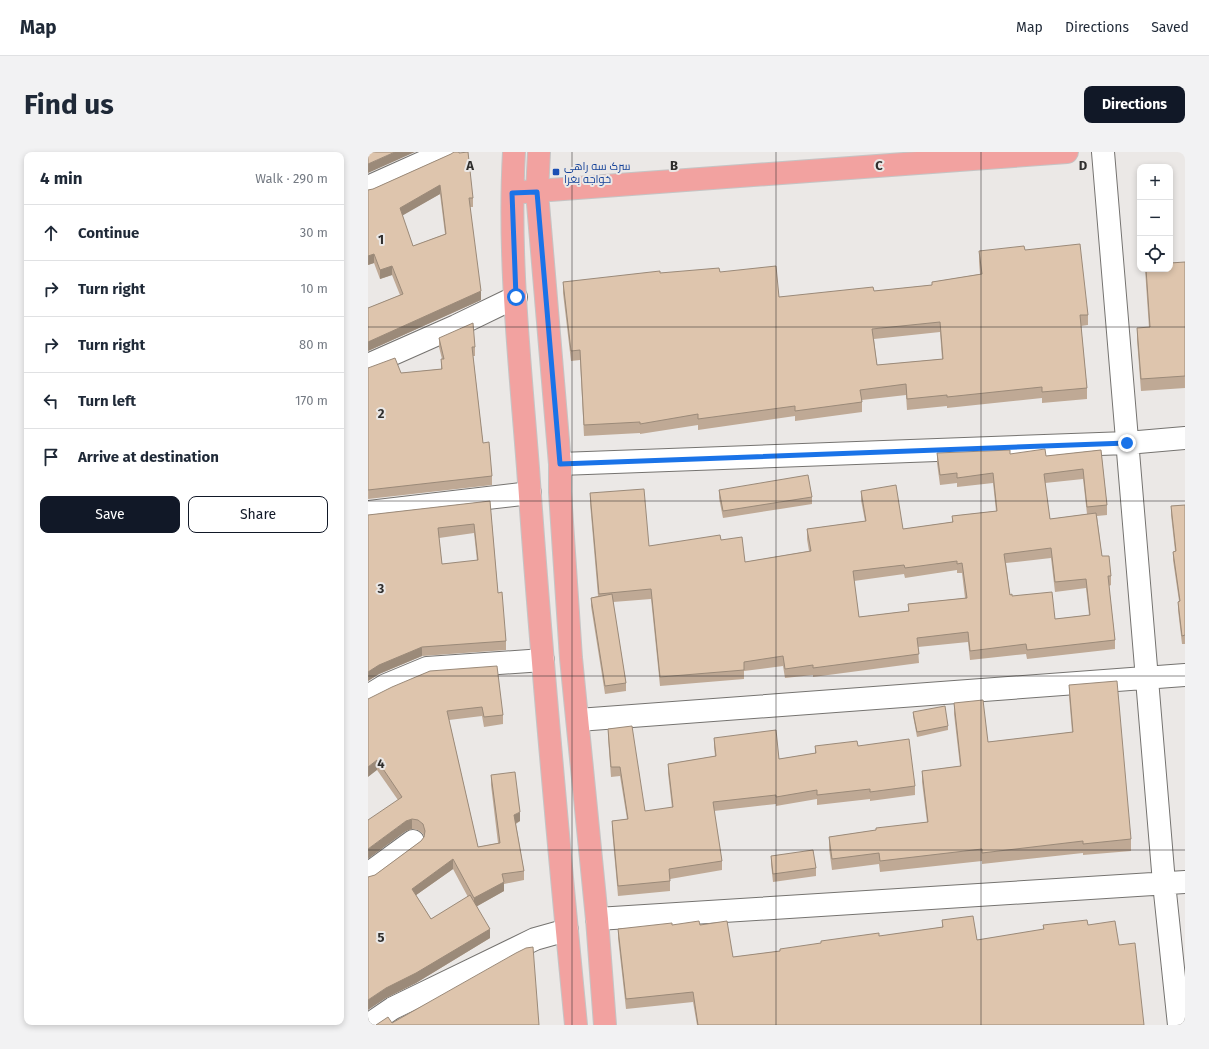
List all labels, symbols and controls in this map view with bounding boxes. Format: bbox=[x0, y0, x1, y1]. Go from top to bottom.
text: Map bbox=[20, 16, 57, 39]
text: Map bbox=[1016, 19, 1043, 36]
text: Directions bbox=[1065, 19, 1129, 36]
text: Saved bbox=[1151, 19, 1189, 36]
button: Directions bbox=[1084, 86, 1185, 123]
text: Find us bbox=[24, 88, 114, 121]
text: A bbox=[465, 158, 474, 173]
text: B bbox=[670, 158, 678, 173]
text: C bbox=[875, 158, 883, 173]
text: D bbox=[1079, 158, 1088, 173]
place label: سرک سه راهی خواجه بغرا bbox=[564, 160, 630, 186]
map controls bbox=[1137, 164, 1173, 272]
button: + bbox=[1137, 164, 1173, 200]
marker: سرک سه راهی خواجه بغرا bbox=[551, 167, 561, 177]
text: 4 min bbox=[40, 168, 83, 189]
text: Walk · 290 m bbox=[255, 171, 328, 186]
button: − bbox=[1137, 200, 1173, 236]
icon: ahead bbox=[40, 222, 62, 244]
text: Continue bbox=[78, 224, 139, 242]
text: 30 m bbox=[300, 225, 328, 240]
text: 1 bbox=[378, 232, 384, 247]
button: locate bbox=[1137, 236, 1173, 272]
icon: right bbox=[40, 278, 62, 300]
text: Turn right bbox=[78, 280, 145, 298]
text: 10 m bbox=[301, 281, 328, 296]
route start bbox=[507, 288, 525, 306]
icon: right bbox=[40, 334, 62, 356]
text: Turn right bbox=[78, 336, 145, 354]
text: 80 m bbox=[299, 337, 328, 352]
icon: left bbox=[40, 390, 62, 412]
text: Turn left bbox=[78, 392, 136, 410]
text: 170 m bbox=[295, 393, 328, 408]
text: 2 bbox=[378, 406, 385, 421]
route end bbox=[1118, 434, 1136, 452]
icon: arrive bbox=[40, 446, 62, 468]
text: Arrive at destination bbox=[78, 448, 219, 466]
button: Save bbox=[40, 496, 180, 533]
button: Share bbox=[188, 496, 328, 533]
text: 3 bbox=[377, 581, 385, 596]
text: 4 bbox=[377, 756, 385, 771]
text: 5 bbox=[378, 930, 385, 945]

